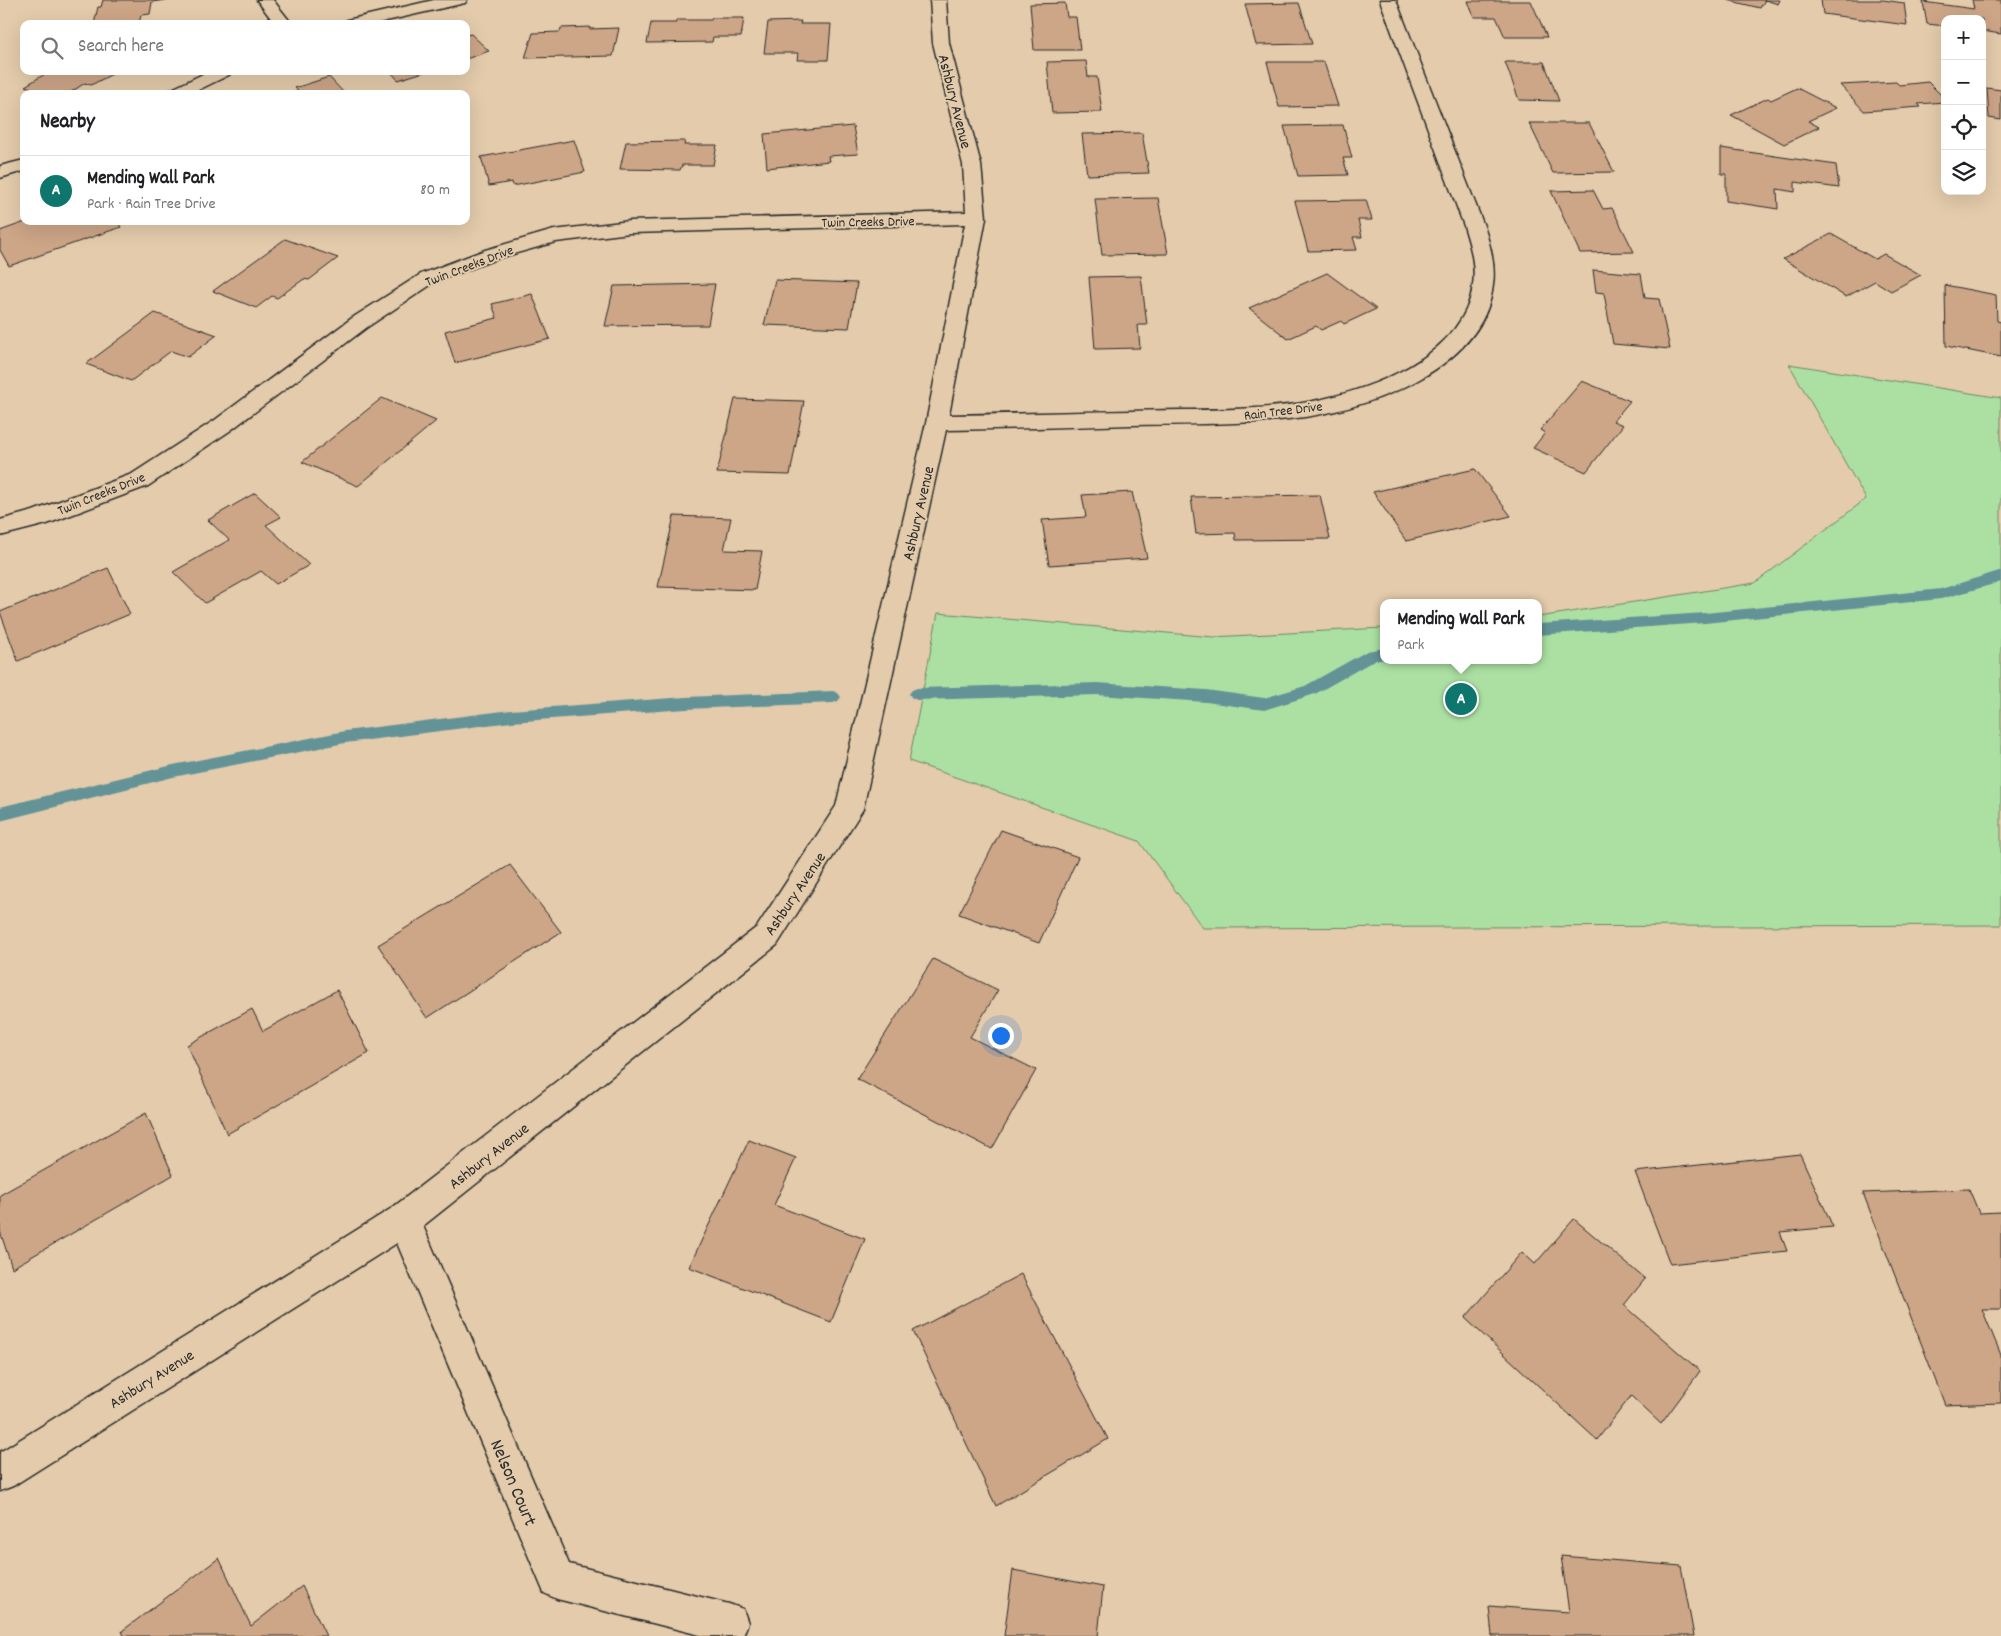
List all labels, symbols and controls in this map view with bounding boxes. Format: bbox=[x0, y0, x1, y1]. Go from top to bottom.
map controls bbox=[1941, 15, 1986, 195]
button: + bbox=[1941, 15, 1986, 60]
search box bbox=[20, 20, 470, 75]
icon: search bbox=[38, 34, 66, 62]
text: Search here bbox=[78, 34, 164, 61]
street label: Ashbury Avenue bbox=[931, 52, 976, 151]
button: − bbox=[1941, 60, 1986, 105]
button: locate bbox=[1941, 105, 1986, 150]
text: Nearby bbox=[40, 108, 95, 138]
button: layers bbox=[1941, 150, 1986, 195]
text: Mending Wall Park bbox=[87, 166, 215, 193]
text: A bbox=[52, 179, 60, 202]
text: 80 m bbox=[420, 179, 450, 202]
text: Park · Rain Tree Drive bbox=[87, 193, 215, 216]
street label: Twin Creeks Drive bbox=[821, 212, 915, 234]
street label: Twin Creeks Drive bbox=[423, 241, 517, 293]
street label: Rain Tree Drive bbox=[1243, 397, 1324, 427]
street label: Ashbury Avenue bbox=[897, 464, 941, 563]
street label: Twin Creeks Drive bbox=[55, 468, 149, 522]
popup bbox=[1380, 599, 1542, 664]
text: Mending Wall Park bbox=[1397, 607, 1525, 634]
text: Park bbox=[1397, 634, 1424, 657]
pin: A bbox=[1445, 680, 1477, 718]
street label: Ashbury Avenue bbox=[760, 848, 833, 941]
your location bbox=[988, 1023, 1014, 1049]
street label: Ashbury Avenue bbox=[444, 1118, 535, 1196]
street label: Ashbury Avenue bbox=[105, 1345, 199, 1415]
street label: Nelson Court bbox=[481, 1436, 542, 1531]

